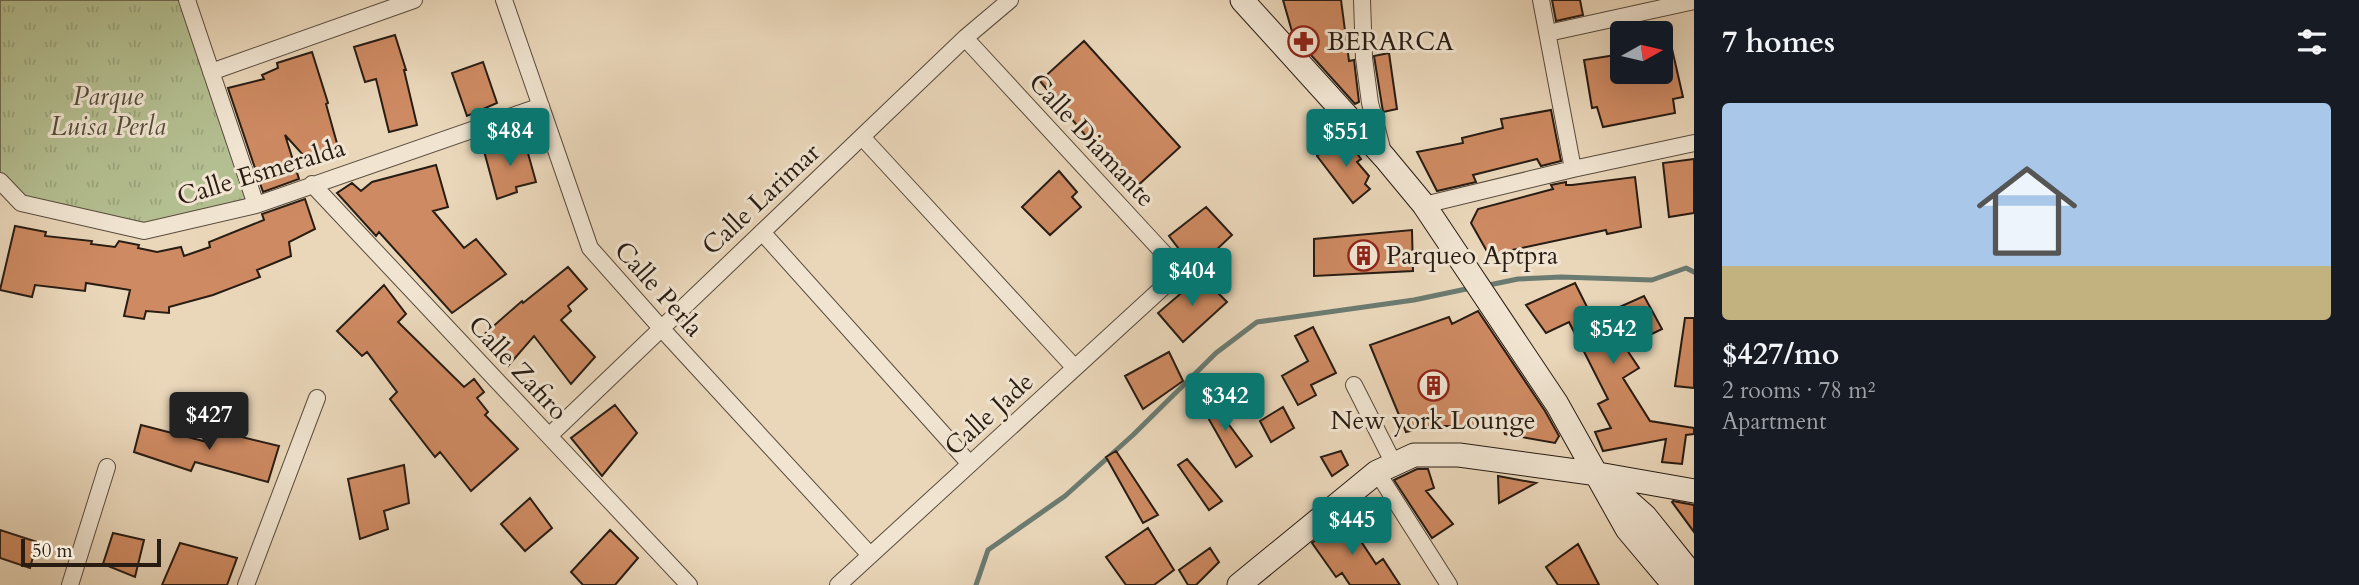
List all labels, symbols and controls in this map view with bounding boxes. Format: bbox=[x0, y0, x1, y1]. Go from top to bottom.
north arrow bbox=[1610, 21, 1673, 84]
map controls bbox=[1610, 21, 1673, 84]
text: 7 homes bbox=[1722, 22, 1835, 63]
icon: filters bbox=[2293, 23, 2331, 61]
pharmacy icon: BERARCA bbox=[1287, 24, 1321, 58]
place label: BERARCA bbox=[1327, 24, 1454, 59]
street label: Calle Diamante bbox=[1021, 66, 1163, 214]
park label: Parque Luisa Perla bbox=[50, 79, 166, 144]
pin: $484 bbox=[469, 108, 551, 168]
pin: $551 bbox=[1305, 110, 1387, 169]
text: $484 bbox=[486, 115, 534, 146]
text: $551 bbox=[1322, 116, 1370, 147]
street label: Calle Esmeralda bbox=[173, 130, 349, 214]
street label: Calle Larimar bbox=[694, 135, 828, 263]
icon: home bbox=[1964, 148, 2090, 274]
street label: Calle Perla bbox=[607, 234, 711, 344]
building icon: Parqueo Aptpra bbox=[1346, 238, 1380, 272]
place label: Parqueo Aptpra bbox=[1386, 238, 1558, 273]
pin: $404 bbox=[1151, 248, 1233, 308]
text: $404 bbox=[1168, 255, 1216, 286]
pin: $542 bbox=[1572, 306, 1654, 366]
street label: Calle Zafiro bbox=[460, 308, 576, 428]
text: $542 bbox=[1589, 313, 1637, 344]
text: $427/mo bbox=[1722, 334, 1839, 375]
street label: Calle Jade bbox=[937, 365, 1041, 463]
building icon: New york Lounge bbox=[1416, 368, 1450, 402]
pin: $342 bbox=[1184, 374, 1266, 433]
text: 2 rooms · 78 m² bbox=[1722, 375, 1875, 406]
text: $342 bbox=[1201, 380, 1249, 411]
pin: $427 bbox=[168, 392, 250, 452]
text: $427 bbox=[185, 399, 233, 430]
place label: New york Lounge bbox=[1330, 403, 1536, 438]
text: Apartment bbox=[1722, 406, 1826, 437]
pin: $445 bbox=[1311, 498, 1393, 557]
text: $445 bbox=[1328, 504, 1376, 535]
scale bar bbox=[21, 536, 161, 568]
text: 50 m bbox=[32, 538, 73, 564]

